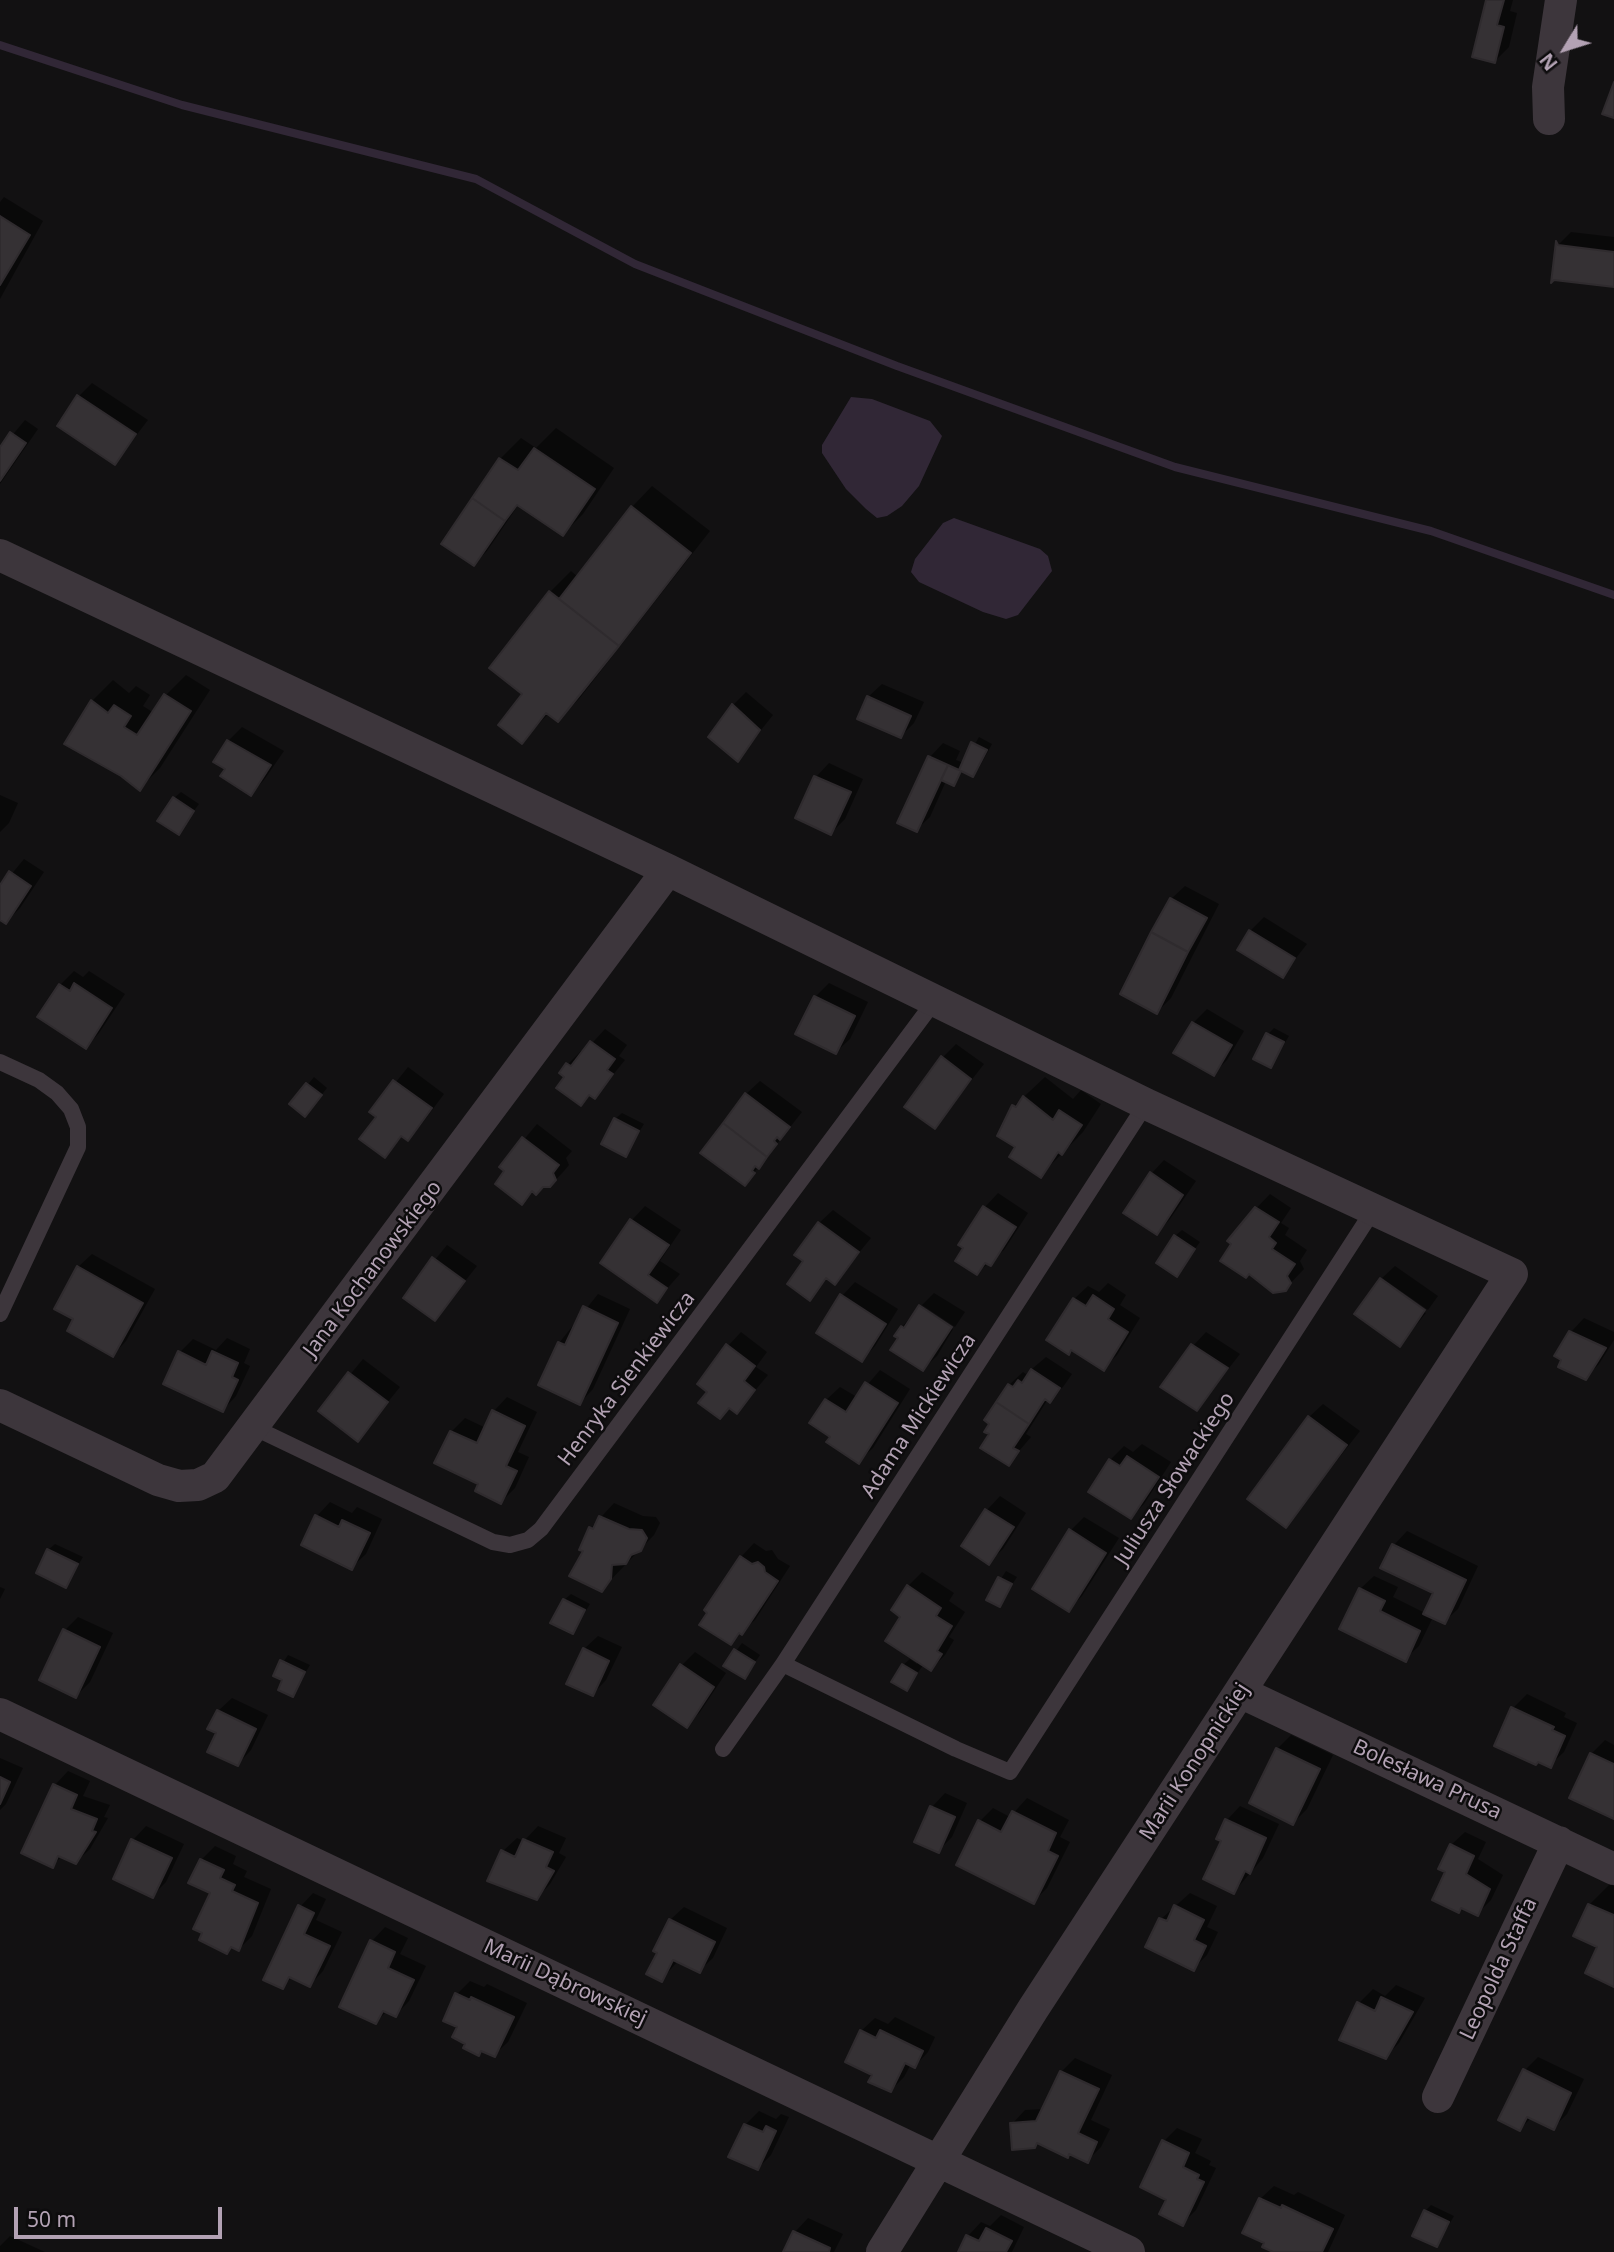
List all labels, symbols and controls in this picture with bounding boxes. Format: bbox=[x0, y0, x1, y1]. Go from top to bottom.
north arrow bbox=[1530, 14, 1600, 84]
text: N bbox=[1533, 48, 1563, 76]
street label: Jana Kochanowskiego bbox=[298, 1176, 448, 1362]
street label: Henryka Sienkiewicza bbox=[553, 1287, 701, 1471]
street label: Adama Mickiewicza bbox=[856, 1329, 982, 1503]
street label: Juliusza Słowackiego bbox=[1110, 1388, 1240, 1570]
street label: Marii Konopnickiej bbox=[1135, 1679, 1255, 1845]
street label: Bolesława Prusa bbox=[1349, 1735, 1505, 1825]
street label: Leopolda Staffa bbox=[1455, 1894, 1543, 2044]
street label: Marii Dąbrowskiej bbox=[480, 1934, 650, 2032]
scale bar bbox=[18, 2192, 226, 2236]
text: 50 m bbox=[27, 2205, 76, 2233]

